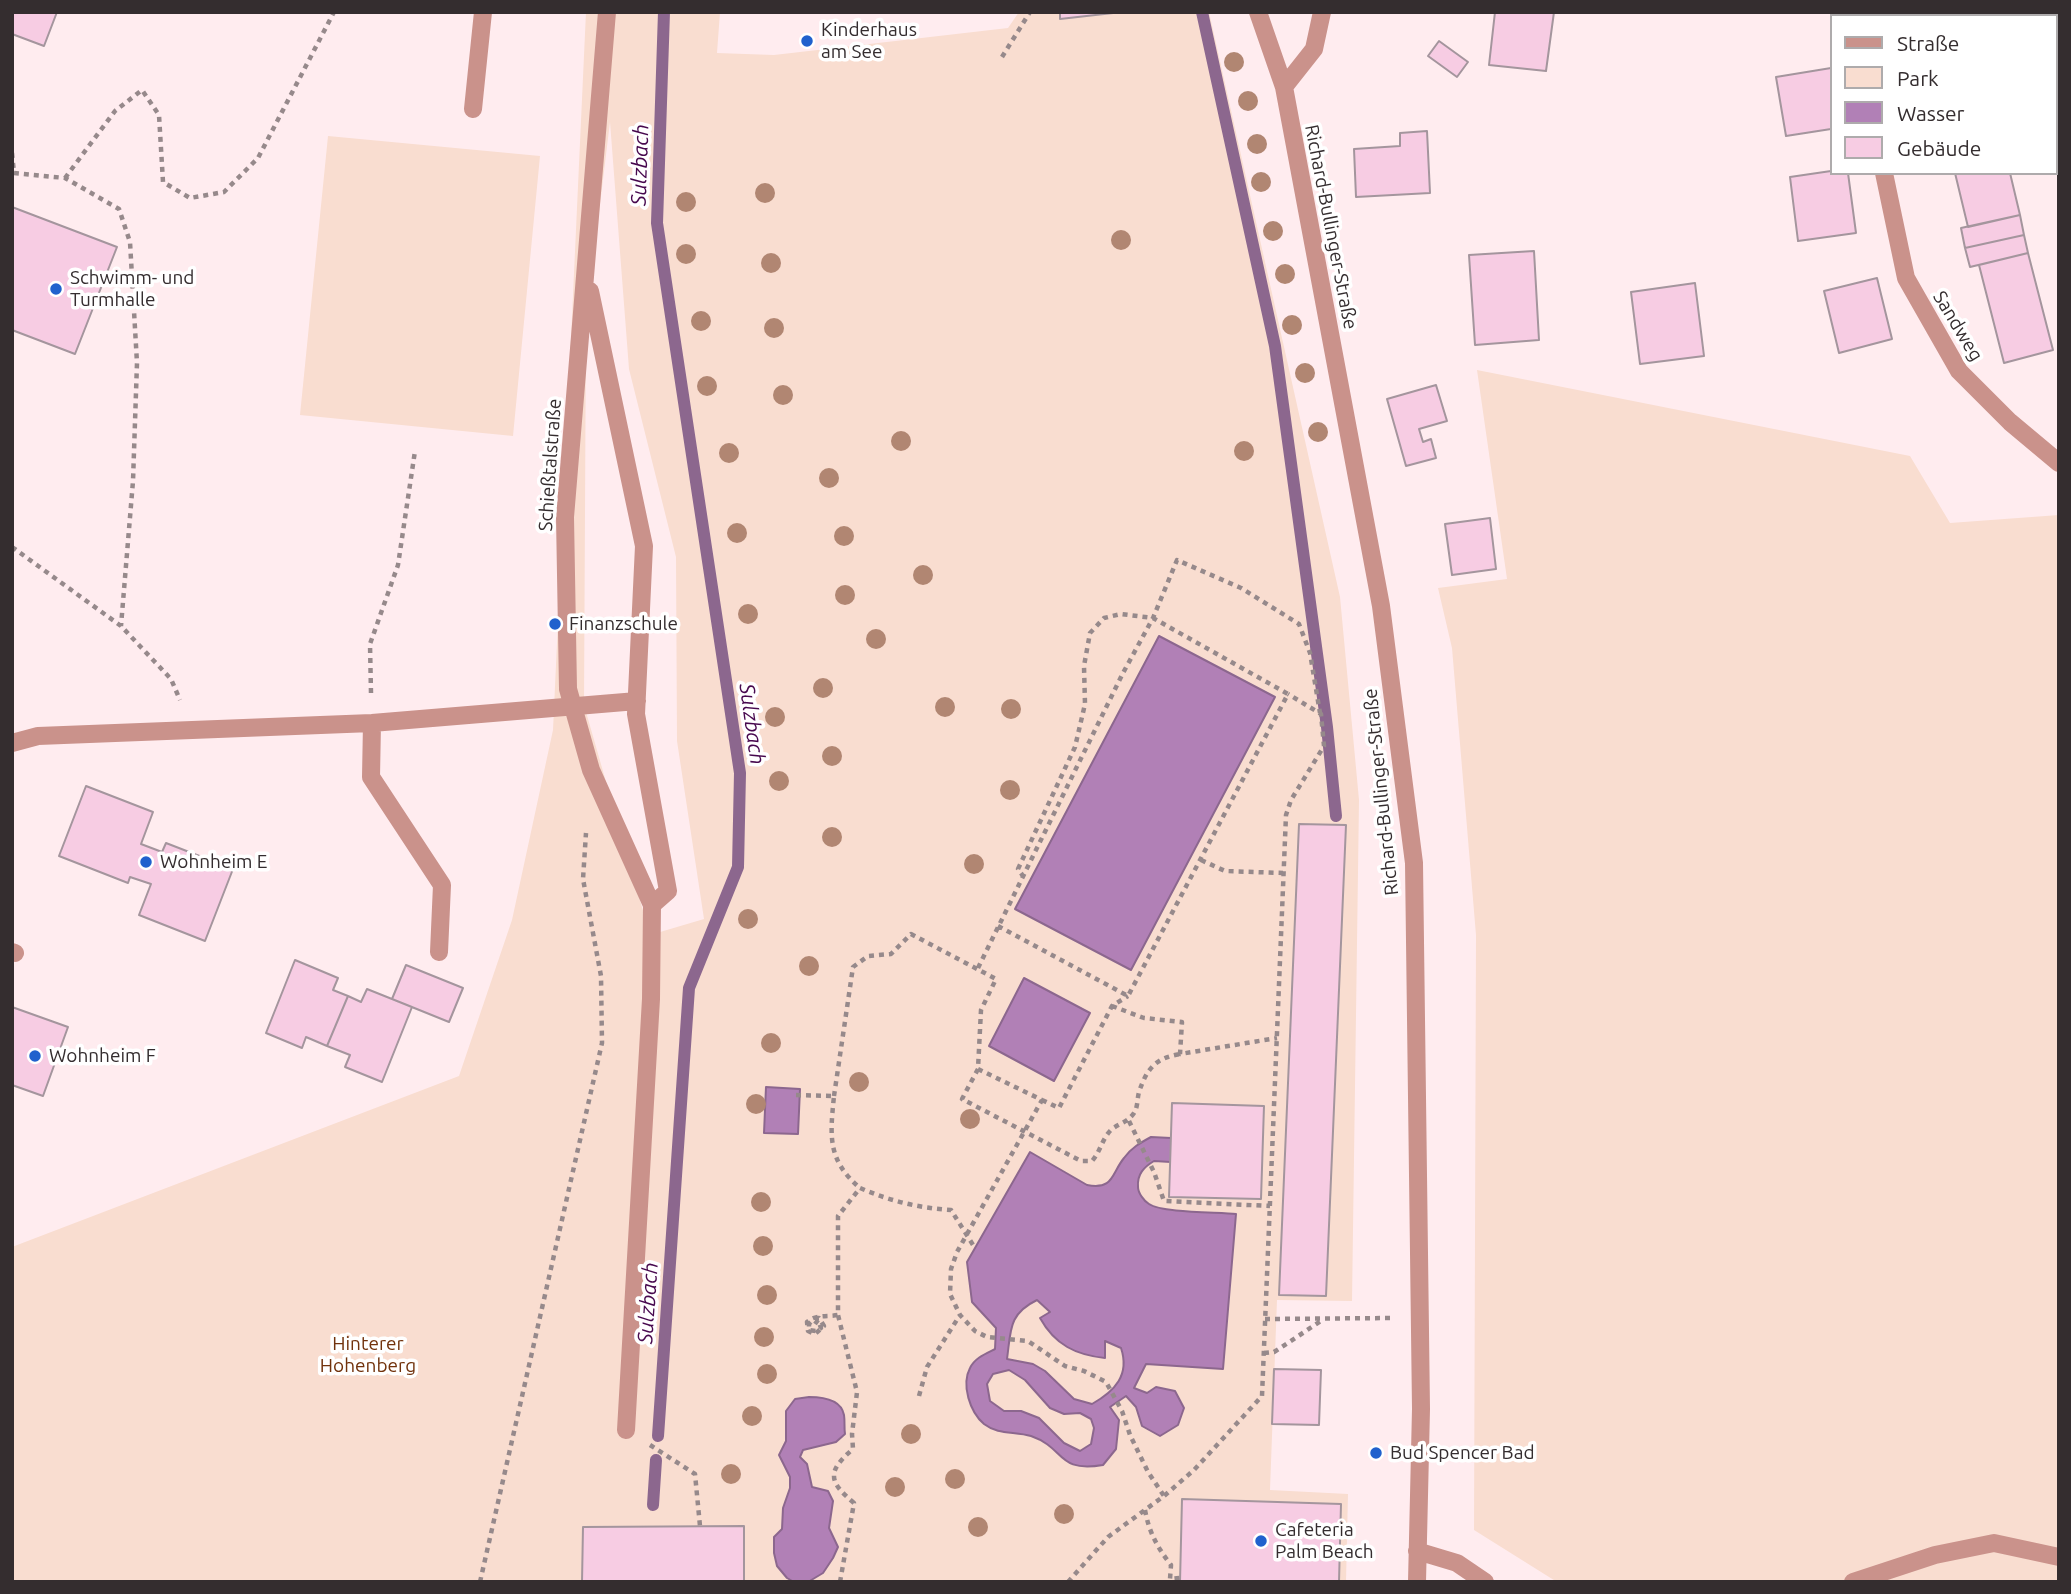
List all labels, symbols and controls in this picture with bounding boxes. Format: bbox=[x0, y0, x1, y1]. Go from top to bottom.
legend bbox=[1829, 14, 2057, 175]
place label: Kinderhaus am See bbox=[821, 19, 917, 63]
text: Straße bbox=[1897, 31, 1959, 55]
marker: Kinderhaus am See bbox=[799, 33, 815, 49]
text: Park bbox=[1897, 66, 1939, 90]
text: Wasser bbox=[1897, 101, 1965, 125]
street label: Richard-Bullinger-Straße bbox=[1300, 123, 1362, 331]
water label: Sulzbach bbox=[626, 124, 654, 206]
text: Gebäude bbox=[1897, 136, 1981, 160]
place label: Schwimm- und Turmhalle bbox=[70, 267, 194, 311]
marker: Schwimm- und Turmhalle bbox=[48, 281, 64, 297]
street label: Sandweg bbox=[1928, 287, 1988, 365]
street label: Schießtalstraße bbox=[534, 398, 566, 532]
place label: Finanzschule bbox=[569, 613, 678, 635]
marker: Finanzschule bbox=[547, 616, 563, 632]
water label: Sulzbach bbox=[734, 682, 770, 766]
street label: Richard-Bullinger-Straße bbox=[1359, 687, 1403, 897]
place label: Wohnheim E bbox=[160, 851, 267, 873]
marker: Wohnheim E bbox=[138, 854, 154, 870]
place label: Wohnheim F bbox=[49, 1045, 156, 1067]
marker: Wohnheim F bbox=[27, 1048, 43, 1064]
water label: Sulzbach bbox=[633, 1261, 663, 1345]
park label: Hinterer Hohenberg bbox=[320, 1333, 416, 1377]
place label: Bud Spencer Bad bbox=[1390, 1442, 1535, 1464]
marker: Bud Spencer Bad bbox=[1368, 1445, 1384, 1461]
place label: Cafeteria Palm Beach bbox=[1275, 1519, 1374, 1563]
marker: Cafeteria Palm Beach bbox=[1253, 1533, 1269, 1549]

